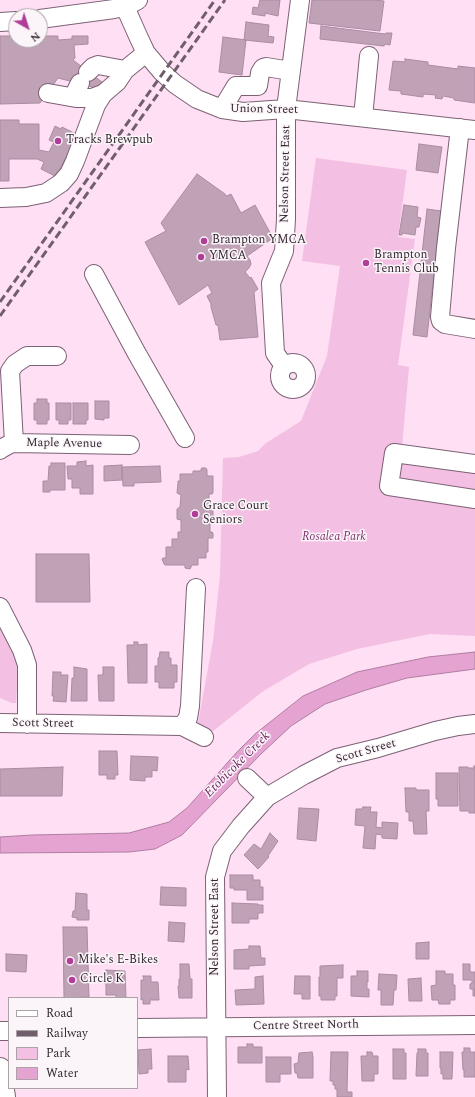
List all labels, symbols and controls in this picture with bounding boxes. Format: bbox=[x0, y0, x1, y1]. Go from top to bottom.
north arrow bbox=[8, 8, 48, 48]
text: N bbox=[26, 27, 44, 46]
street label: Union Street bbox=[230, 102, 298, 118]
street label: Nelson Street East bbox=[278, 125, 294, 223]
place label: Tracks Brewpub bbox=[66, 134, 153, 148]
marker: Tracks Brewpub bbox=[53, 136, 63, 146]
place label: Brampton YMCA bbox=[212, 234, 306, 248]
marker: Brampton YMCA bbox=[199, 236, 209, 246]
place label: Brampton Tennis Club bbox=[374, 249, 439, 277]
place label: YMCA bbox=[209, 250, 247, 264]
marker: YMCA bbox=[196, 252, 206, 262]
marker: Brampton Tennis Club bbox=[361, 258, 371, 268]
street label: Maple Avenue bbox=[26, 436, 102, 452]
place label: Grace Court Seniors bbox=[203, 500, 268, 528]
marker: Grace Court Seniors bbox=[190, 509, 200, 519]
park label: Rosalea Park bbox=[302, 531, 366, 545]
street label: Scott Street bbox=[12, 716, 74, 732]
water label: Etobicoke Creek bbox=[202, 729, 274, 801]
street label: Scott Street bbox=[334, 737, 398, 767]
street label: Nelson Street East bbox=[209, 878, 223, 976]
place label: Mike's E-Bikes bbox=[78, 954, 158, 968]
marker: Mike's E-Bikes bbox=[65, 956, 75, 966]
place label: Circle K bbox=[80, 973, 124, 987]
marker: Circle K bbox=[67, 975, 77, 985]
legend bbox=[8, 997, 138, 1089]
text: Road bbox=[46, 1004, 73, 1023]
street label: Centre Street North bbox=[253, 1018, 359, 1034]
text: Railway bbox=[46, 1024, 88, 1043]
text: Park bbox=[46, 1044, 71, 1063]
text: Water bbox=[46, 1064, 78, 1083]

